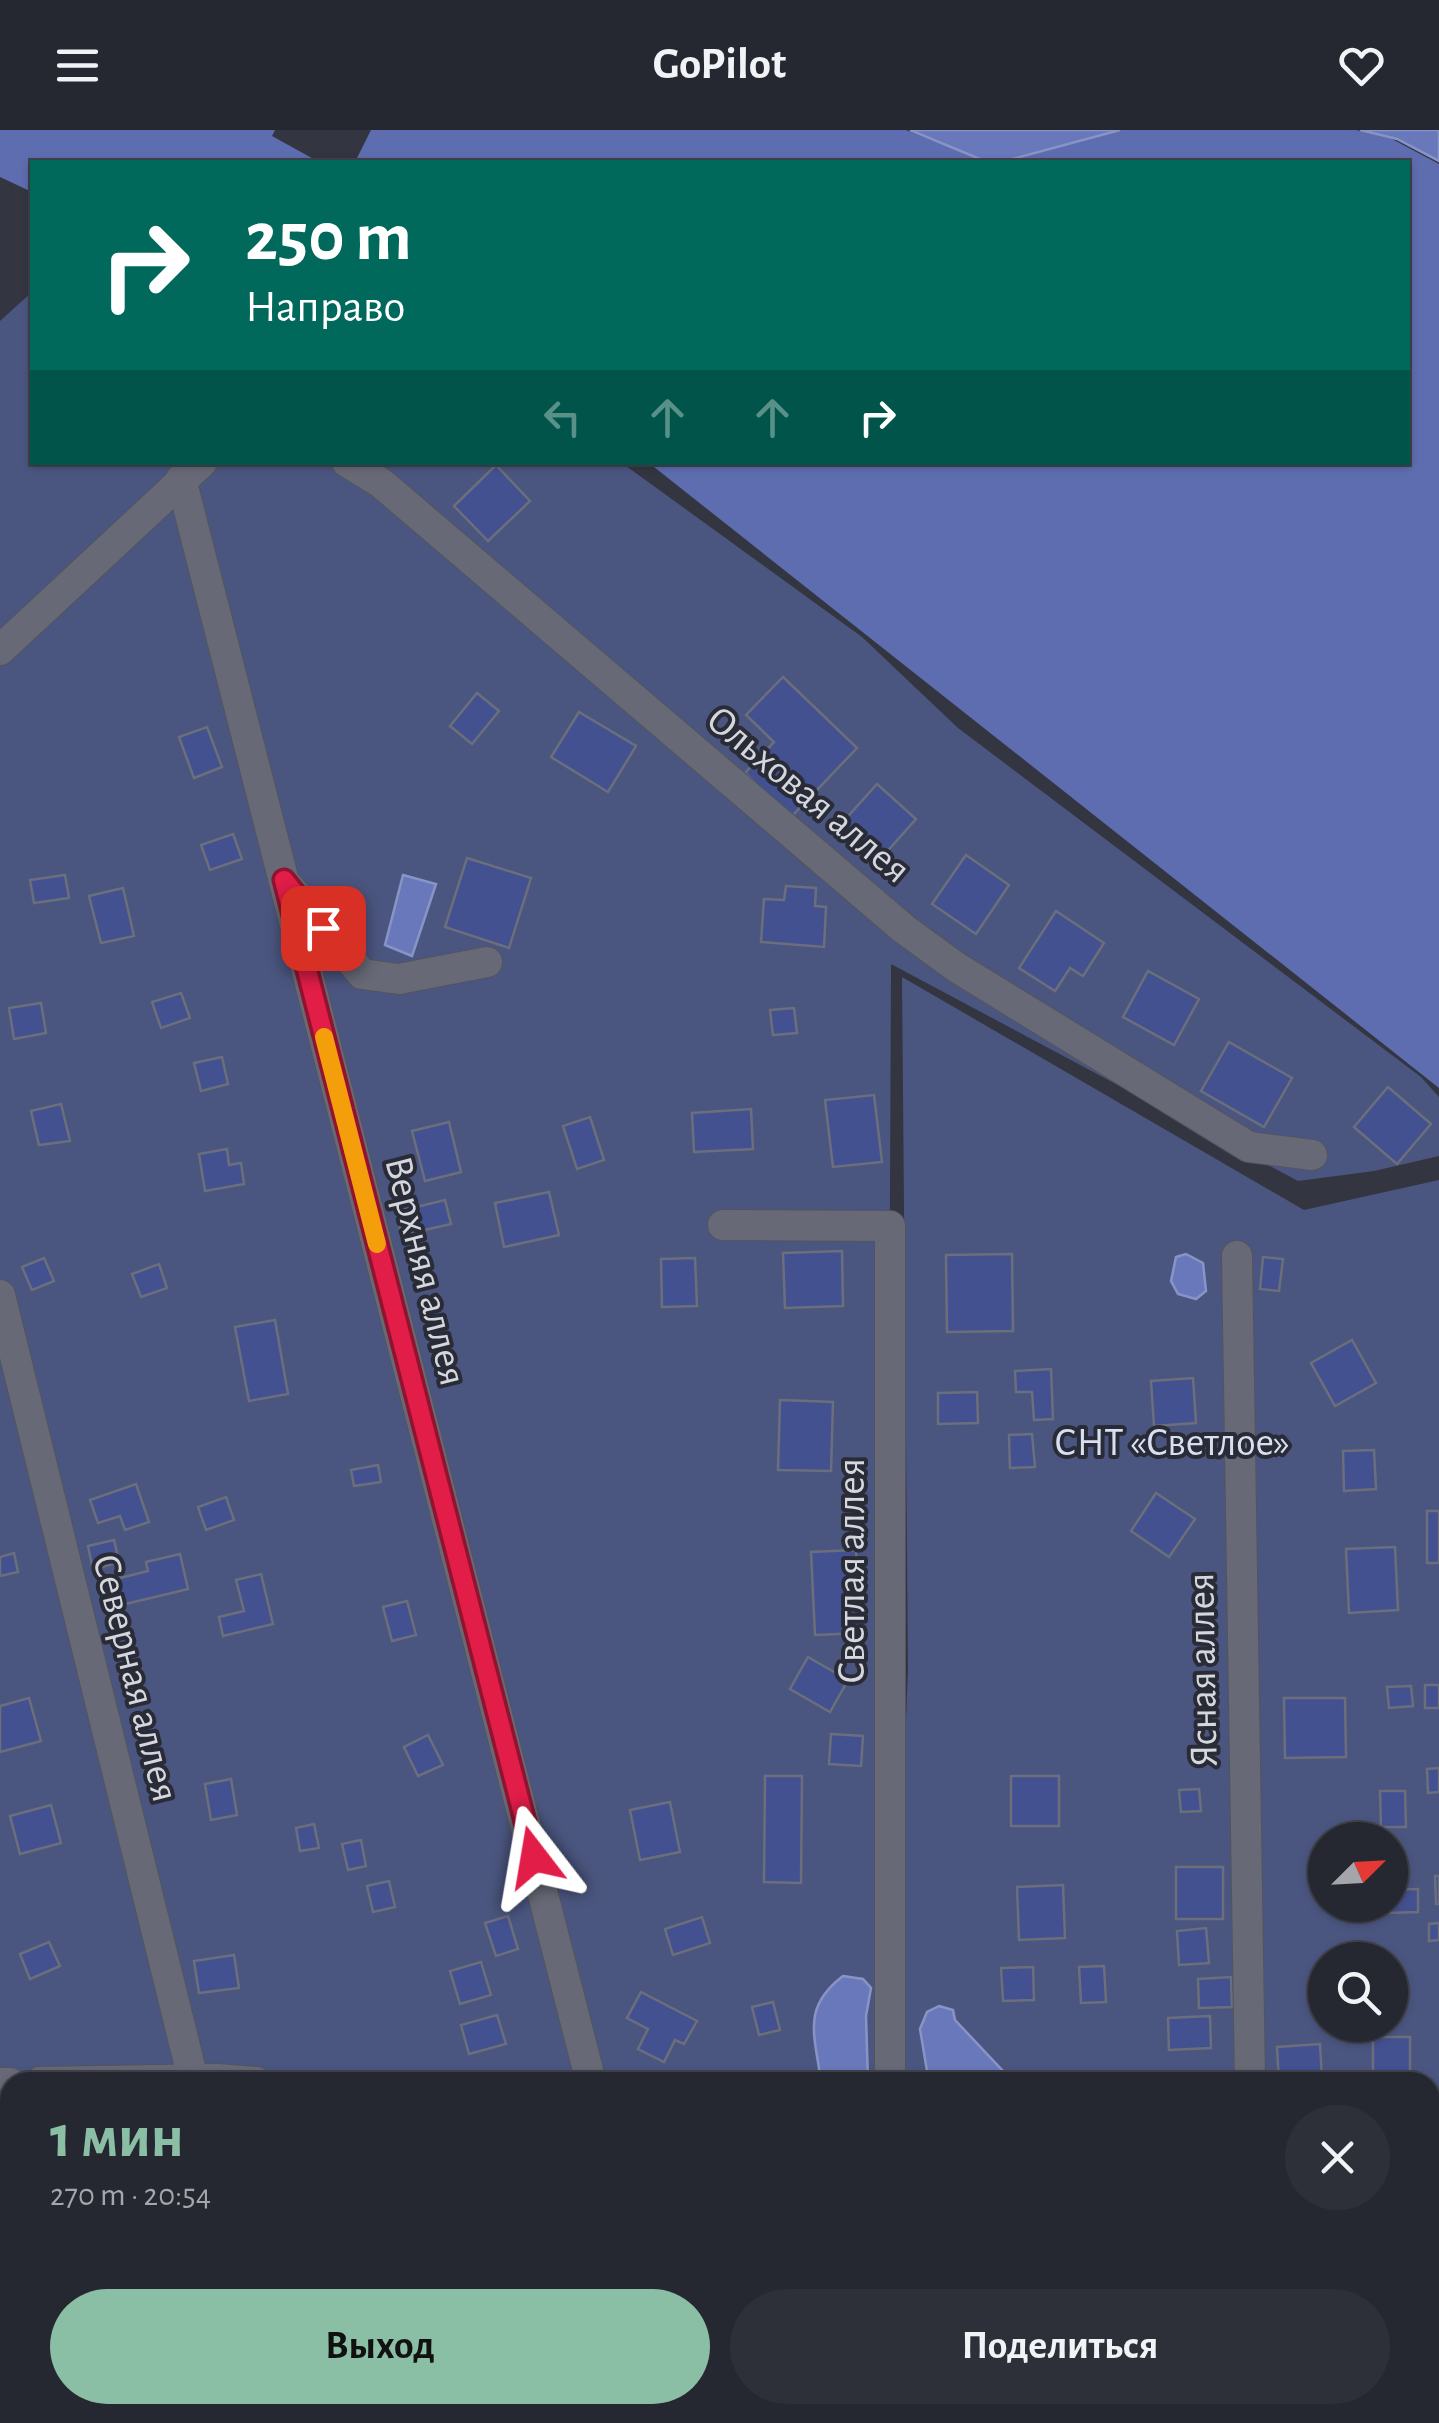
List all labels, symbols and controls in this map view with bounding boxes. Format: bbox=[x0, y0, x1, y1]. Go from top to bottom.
icon: menu bbox=[50, 38, 105, 93]
icon: heart bbox=[1334, 38, 1389, 93]
text: GoPilot bbox=[653, 42, 786, 87]
icon: right bbox=[80, 200, 210, 330]
text: 250 m bbox=[245, 203, 412, 273]
text: Направо bbox=[245, 285, 405, 330]
icon: left bbox=[535, 390, 590, 445]
icon: ahead bbox=[640, 390, 695, 445]
icon: ahead bbox=[745, 390, 800, 445]
icon: right bbox=[850, 390, 905, 445]
street label: Ольховая аллея bbox=[699, 699, 917, 891]
pin bbox=[281, 886, 366, 971]
icon: arrive bbox=[296, 901, 351, 956]
street label: Верхняя аллея bbox=[377, 1152, 473, 1390]
park label: СНТ «Светлое» bbox=[1054, 1423, 1290, 1463]
street label: Светлая аллея bbox=[832, 1458, 872, 1684]
street label: Северная аллея bbox=[85, 1550, 185, 1806]
street label: Ясная аллея bbox=[1181, 1572, 1225, 1768]
position arrow bbox=[482, 1805, 586, 1909]
north arrow bbox=[1308, 1822, 1408, 1922]
map controls bbox=[1308, 1822, 1408, 2042]
button: search bbox=[1308, 1942, 1408, 2042]
button: close bbox=[1285, 2105, 1390, 2210]
text: 1 мин bbox=[50, 2108, 184, 2168]
text: 270 m · 20:54 bbox=[50, 2179, 211, 2211]
button: Выход bbox=[50, 2289, 710, 2404]
button: Поделиться bbox=[730, 2289, 1390, 2404]

